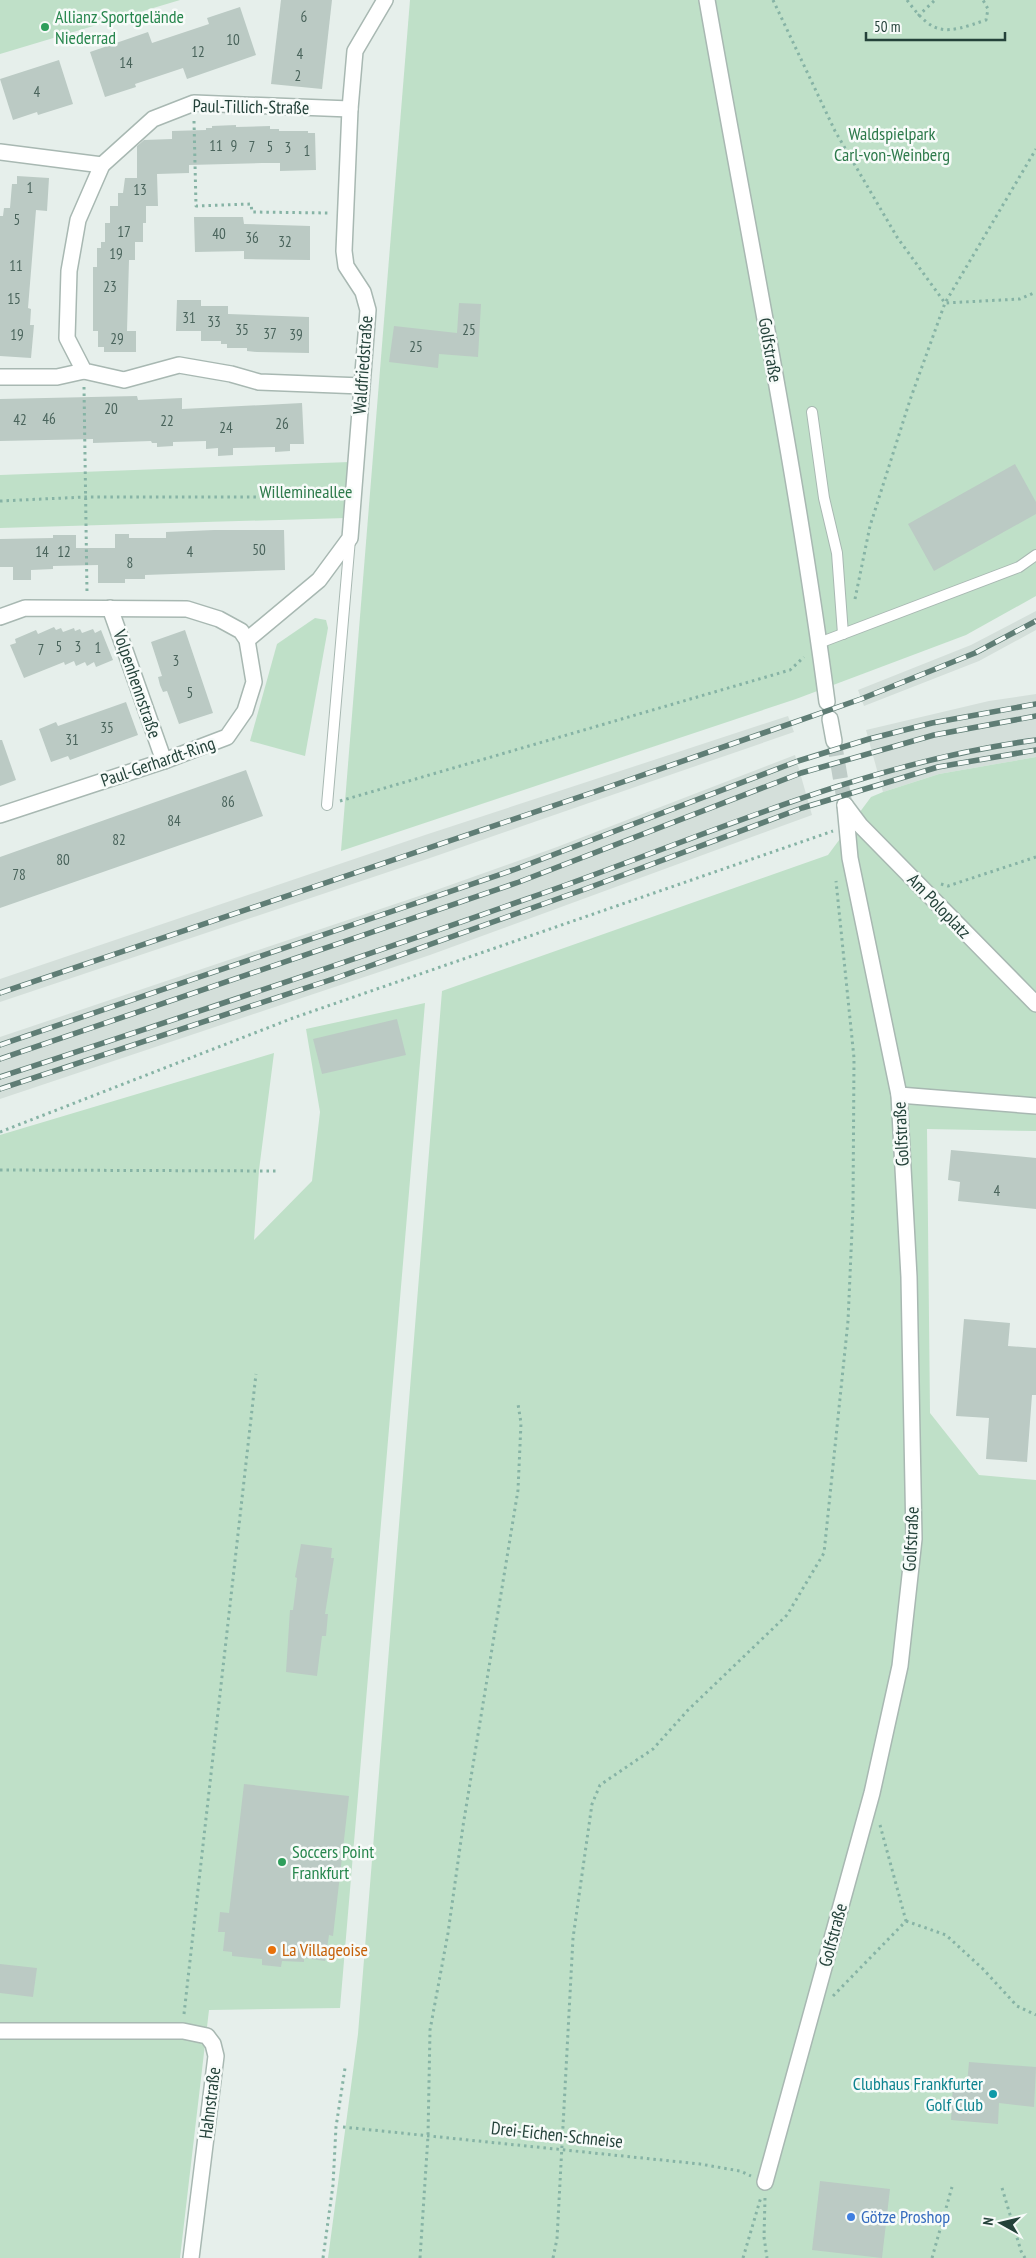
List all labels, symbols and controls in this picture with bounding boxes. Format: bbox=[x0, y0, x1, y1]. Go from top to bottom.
place label: Allianz Sportgelände Niederrad bbox=[55, 5, 184, 49]
house number: 6 bbox=[301, 7, 308, 26]
scale bar bbox=[866, 10, 1005, 42]
text: 50 m bbox=[874, 17, 900, 36]
marker: Allianz Sportgelände Niederrad bbox=[39, 21, 51, 33]
house number: 10 bbox=[226, 30, 240, 49]
house number: 12 bbox=[191, 42, 205, 61]
house number: 4 bbox=[297, 44, 304, 63]
house number: 14 bbox=[119, 53, 133, 72]
house number: 2 bbox=[295, 66, 301, 85]
house number: 4 bbox=[34, 82, 41, 101]
street label: Paul-Tillich-Straße bbox=[193, 94, 309, 119]
park label: Waldspielpark Carl-von-Weinberg bbox=[834, 122, 950, 166]
house number: 11 bbox=[209, 136, 223, 155]
house number: 9 bbox=[231, 136, 237, 155]
house number: 7 bbox=[249, 137, 255, 156]
house number: 5 bbox=[267, 137, 273, 156]
house number: 3 bbox=[285, 138, 291, 157]
house number: 1 bbox=[304, 141, 310, 160]
house number: 1 bbox=[27, 178, 33, 197]
house number: 13 bbox=[133, 180, 147, 199]
house number: 5 bbox=[14, 210, 20, 229]
house number: 17 bbox=[117, 222, 131, 241]
house number: 40 bbox=[212, 224, 226, 243]
house number: 36 bbox=[245, 228, 259, 247]
house number: 32 bbox=[278, 232, 292, 251]
house number: 19 bbox=[109, 244, 123, 263]
house number: 11 bbox=[9, 256, 23, 275]
house number: 23 bbox=[103, 277, 117, 296]
house number: 15 bbox=[7, 289, 21, 308]
house number: 31 bbox=[182, 308, 196, 327]
house number: 33 bbox=[207, 312, 221, 331]
street label: Waldfriedstraße bbox=[348, 315, 377, 415]
street label: Golfstraße bbox=[754, 316, 787, 384]
house number: 35 bbox=[235, 320, 249, 339]
house number: 25 bbox=[462, 320, 476, 339]
house number: 37 bbox=[263, 324, 277, 343]
house number: 19 bbox=[10, 325, 24, 344]
house number: 39 bbox=[289, 325, 303, 344]
house number: 29 bbox=[110, 329, 124, 348]
house number: 25 bbox=[409, 337, 423, 356]
house number: 20 bbox=[104, 399, 118, 418]
house number: 46 bbox=[42, 409, 56, 428]
house number: 42 bbox=[13, 410, 27, 429]
house number: 22 bbox=[160, 411, 174, 430]
house number: 26 bbox=[275, 414, 289, 433]
house number: 24 bbox=[219, 418, 233, 437]
park label: Willemineallee bbox=[259, 480, 353, 503]
house number: 50 bbox=[252, 540, 266, 559]
house number: 14 bbox=[35, 542, 49, 561]
house number: 12 bbox=[57, 542, 71, 561]
house number: 4 bbox=[187, 542, 194, 561]
house number: 8 bbox=[127, 553, 133, 572]
street label: Volpenhennstraße bbox=[108, 626, 167, 741]
house number: 5 bbox=[56, 637, 62, 656]
house number: 3 bbox=[75, 637, 81, 656]
house number: 1 bbox=[95, 638, 101, 657]
house number: 7 bbox=[38, 640, 44, 659]
house number: 3 bbox=[173, 651, 179, 670]
house number: 5 bbox=[187, 683, 193, 702]
house number: 35 bbox=[100, 718, 114, 737]
house number: 31 bbox=[65, 730, 79, 749]
street label: Paul-Gerhardt-Ring bbox=[98, 731, 218, 792]
house number: 86 bbox=[221, 792, 235, 811]
house number: 84 bbox=[167, 811, 181, 830]
house number: 82 bbox=[112, 830, 126, 849]
house number: 80 bbox=[56, 850, 70, 869]
house number: 78 bbox=[12, 865, 26, 884]
street label: Am Poloplatz bbox=[903, 868, 976, 943]
street label: Golfstraße bbox=[887, 1101, 914, 1167]
house number: 4 bbox=[994, 1181, 1001, 1200]
street label: Golfstraße bbox=[897, 1506, 924, 1572]
place label: Soccers Point Frankfurt bbox=[292, 1840, 374, 1884]
marker: Soccers Point Frankfurt bbox=[276, 1856, 288, 1868]
street label: Golfstraße bbox=[813, 1901, 852, 1969]
place label: La Villageoise bbox=[282, 1938, 368, 1961]
marker: La Villageoise bbox=[266, 1944, 278, 1956]
street label: Hahnstraße bbox=[194, 2066, 225, 2140]
place label: Clubhaus Frankfurter Golf Club bbox=[853, 2072, 983, 2116]
marker: Clubhaus Frankfurter Golf Club bbox=[987, 2088, 999, 2100]
street label: Drei-Eichen-Schneise bbox=[490, 2116, 624, 2153]
north arrow bbox=[976, 2198, 1026, 2248]
place label: Götze Proshop bbox=[861, 2205, 950, 2228]
marker: Götze Proshop bbox=[845, 2211, 857, 2223]
text: N bbox=[979, 2216, 998, 2226]

